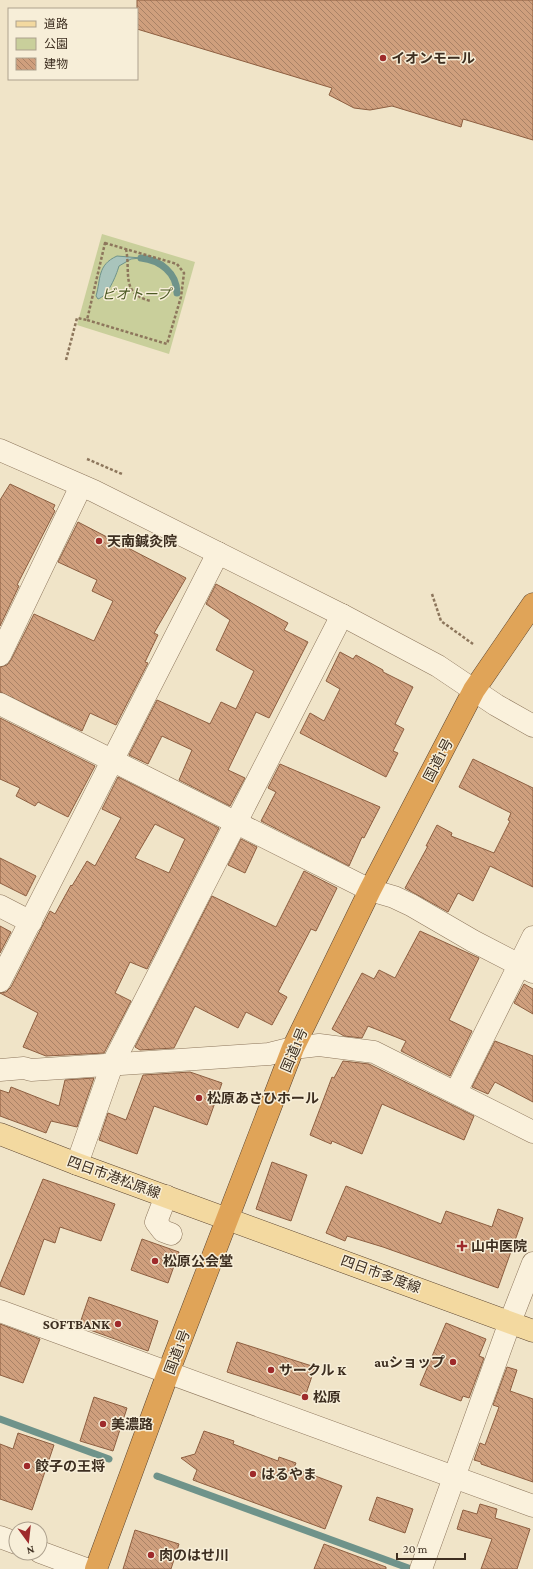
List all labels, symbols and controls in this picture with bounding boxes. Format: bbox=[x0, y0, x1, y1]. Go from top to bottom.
legend bbox=[8, 8, 138, 80]
text: 道路 bbox=[44, 17, 68, 31]
text: 公園 bbox=[44, 37, 68, 51]
place label: イオンモール bbox=[391, 50, 475, 66]
marker: イオンモール bbox=[378, 53, 388, 63]
text: 建物 bbox=[44, 57, 68, 71]
park label: ビオトープ bbox=[101, 286, 174, 302]
place label: 天南鍼灸院 bbox=[107, 533, 177, 549]
marker: 天南鍼灸院 bbox=[94, 536, 104, 546]
street label: 国道1号 bbox=[420, 736, 456, 784]
street label: 国道1号 bbox=[278, 1025, 310, 1075]
place label: 松原あさひホール bbox=[207, 1090, 319, 1106]
marker: 松原あさひホール bbox=[194, 1093, 204, 1103]
street label: 四日市港松原線 bbox=[65, 1153, 163, 1201]
place label: 山中医院 bbox=[471, 1238, 527, 1254]
marker: 山中医院 bbox=[456, 1240, 468, 1252]
street label: 四日市多度線 bbox=[339, 1252, 423, 1296]
place label: 松原公会堂 bbox=[163, 1253, 233, 1269]
marker: 松原公会堂 bbox=[150, 1256, 160, 1266]
place label: SOFTBANK bbox=[43, 1316, 111, 1332]
marker: SOFTBANK bbox=[113, 1319, 123, 1329]
street label: 国道1号 bbox=[161, 1327, 193, 1377]
place label: auショップ bbox=[374, 1354, 445, 1370]
marker: auショップ bbox=[448, 1357, 458, 1367]
place label: サークル K bbox=[279, 1362, 347, 1378]
marker: サークル K bbox=[266, 1365, 276, 1375]
place label: 松原 bbox=[313, 1389, 341, 1405]
marker: 松原 bbox=[300, 1392, 310, 1402]
place label: 美濃路 bbox=[111, 1416, 153, 1432]
marker: 美濃路 bbox=[98, 1419, 108, 1429]
place label: 餃子の王将 bbox=[35, 1458, 105, 1474]
marker: 餃子の王将 bbox=[22, 1461, 32, 1471]
place label: はるやま bbox=[261, 1466, 317, 1482]
marker: はるやま bbox=[248, 1469, 258, 1479]
north arrow bbox=[8, 1521, 48, 1561]
scale bar bbox=[397, 1535, 465, 1561]
text: 20 m bbox=[403, 1542, 428, 1556]
text: N bbox=[25, 1544, 36, 1558]
place label: 肉のはせ川 bbox=[159, 1547, 229, 1563]
marker: 肉のはせ川 bbox=[146, 1550, 156, 1560]

